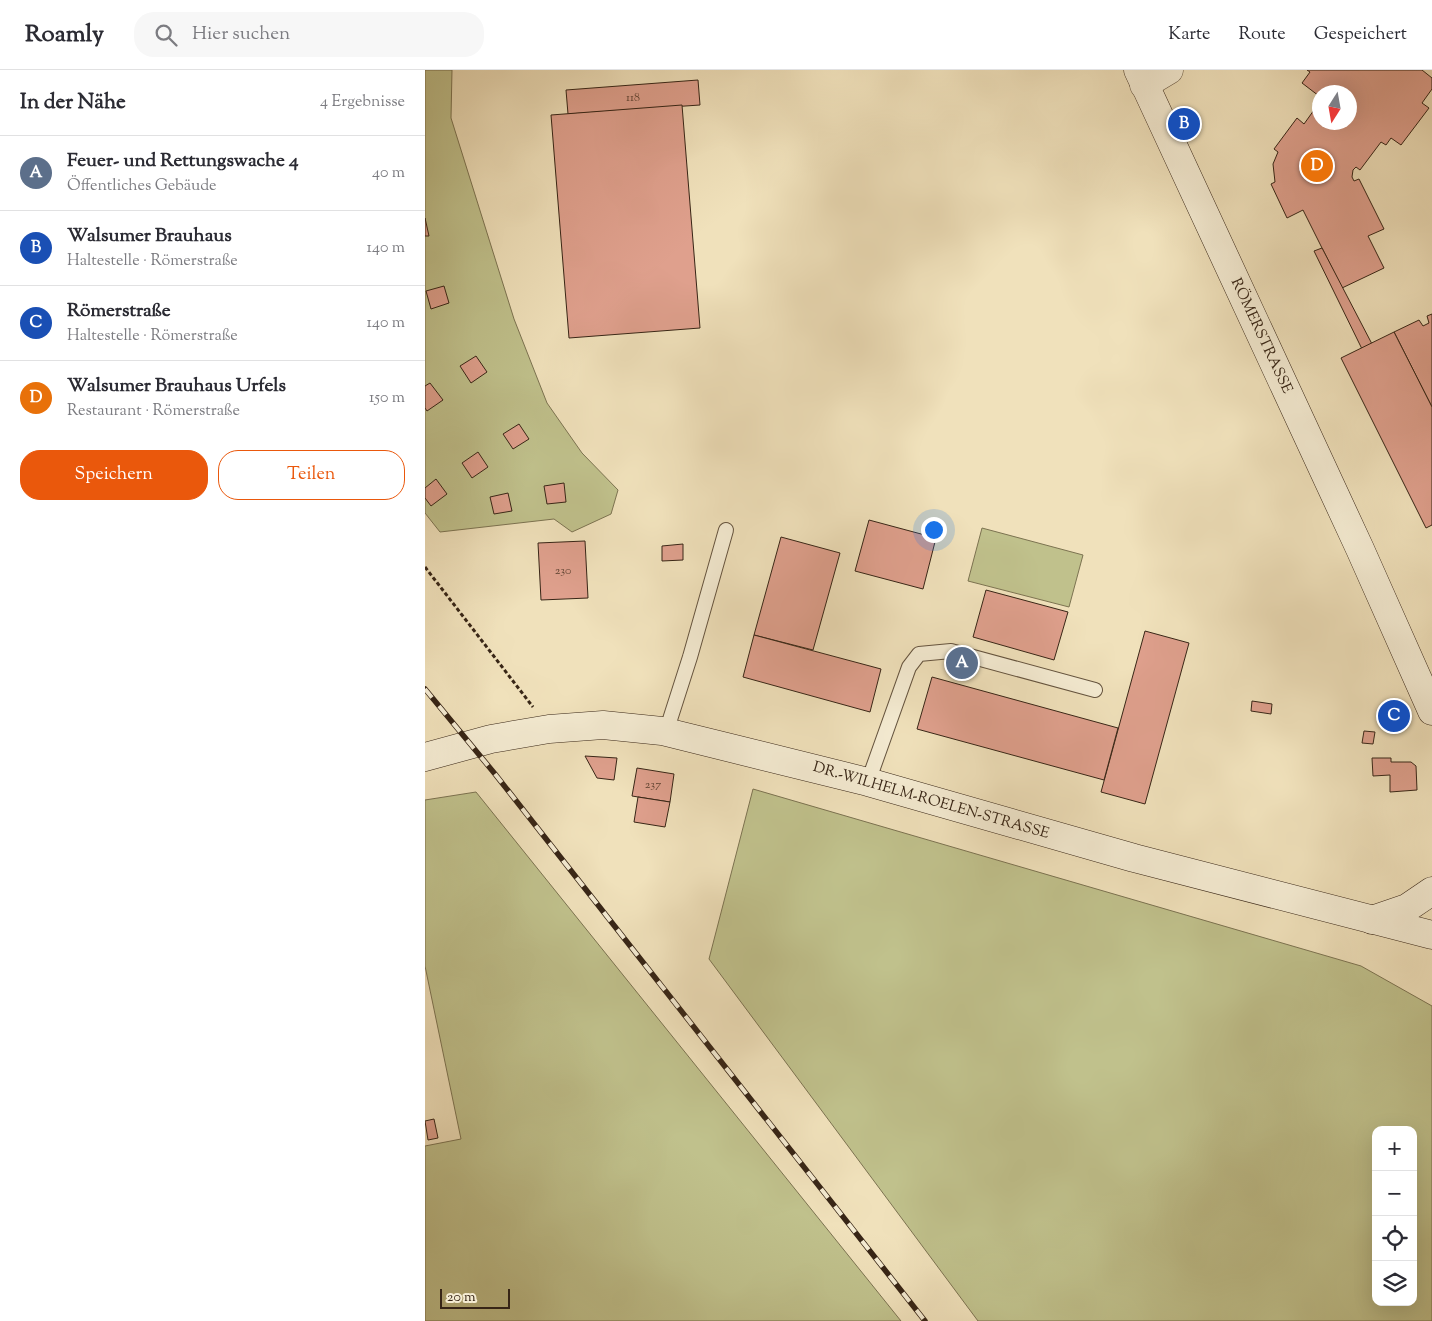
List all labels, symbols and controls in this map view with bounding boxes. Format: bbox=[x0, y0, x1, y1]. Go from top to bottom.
search box bbox=[134, 12, 484, 57]
text: Roamly bbox=[25, 18, 104, 52]
icon: search bbox=[152, 21, 180, 49]
text: Hier suchen bbox=[192, 21, 290, 48]
text: Karte bbox=[1168, 22, 1211, 48]
text: Route bbox=[1239, 22, 1286, 48]
text: Gespeichert bbox=[1314, 22, 1407, 48]
north arrow bbox=[1312, 85, 1357, 130]
text: In der Nähe bbox=[20, 88, 126, 118]
house number: 118 bbox=[626, 89, 640, 107]
text: 4 Ergebnisse bbox=[320, 91, 405, 114]
pin: B bbox=[1168, 105, 1200, 143]
pin: D bbox=[1301, 147, 1333, 185]
text: Feuer- und Rettungswache 4 bbox=[67, 148, 299, 175]
text: A bbox=[30, 162, 43, 185]
text: 40 m bbox=[372, 162, 405, 185]
text: Öffentliches Gebäude bbox=[67, 175, 217, 198]
text: Walsumer Brauhaus bbox=[67, 223, 232, 250]
text: B bbox=[31, 237, 41, 260]
text: 140 m bbox=[367, 237, 405, 260]
text: Haltestelle · Römerstraße bbox=[67, 250, 238, 273]
street label: RÖMERSTRASSE bbox=[1225, 274, 1298, 397]
text: Römerstraße bbox=[67, 298, 171, 325]
text: C bbox=[30, 312, 42, 335]
text: 140 m bbox=[367, 312, 405, 335]
text: Haltestelle · Römerstraße bbox=[67, 325, 238, 348]
text: Walsumer Brauhaus Urfels bbox=[67, 373, 286, 400]
text: D bbox=[30, 387, 42, 410]
text: 150 m bbox=[369, 387, 405, 410]
text: Restaurant · Römerstraße bbox=[67, 400, 240, 423]
button: Speichern bbox=[20, 450, 208, 500]
button: Teilen bbox=[218, 450, 405, 500]
your location bbox=[921, 517, 947, 543]
house number: 230 bbox=[555, 562, 571, 580]
pin: A bbox=[946, 644, 978, 682]
pin: C bbox=[1378, 697, 1410, 735]
street label: DR.-WILHELM-ROELEN-STRASSE bbox=[810, 757, 1052, 845]
house number: 237 bbox=[645, 776, 661, 794]
map controls bbox=[1372, 1126, 1417, 1306]
button: + bbox=[1372, 1126, 1417, 1171]
button: − bbox=[1372, 1171, 1417, 1216]
button: locate bbox=[1372, 1216, 1417, 1261]
button: layers bbox=[1372, 1261, 1417, 1306]
scale bar bbox=[440, 1286, 510, 1309]
text: 20 m bbox=[447, 1288, 476, 1308]

